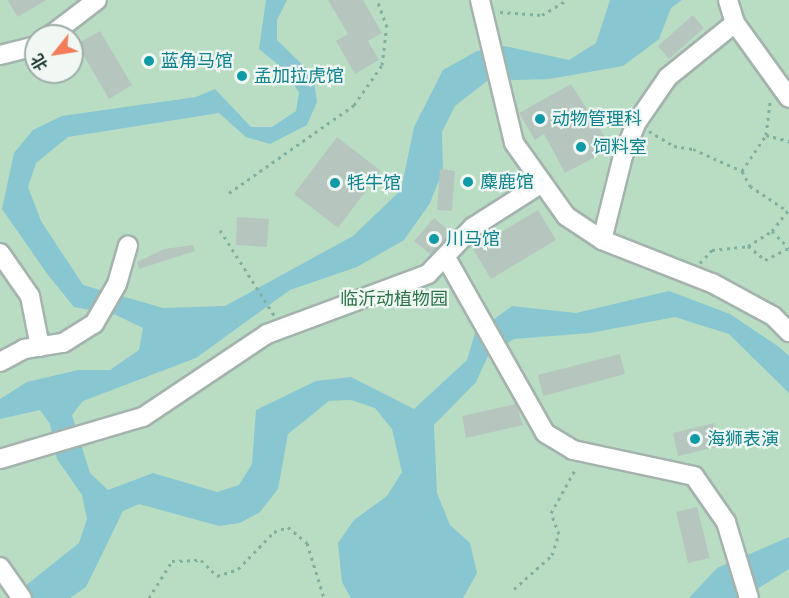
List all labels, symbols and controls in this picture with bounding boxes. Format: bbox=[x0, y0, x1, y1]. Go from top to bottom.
north arrow bbox=[24, 24, 84, 84]
place label: 蓝角马馆 bbox=[161, 50, 233, 72]
text: 北 bbox=[27, 51, 52, 74]
marker: 蓝角马馆 bbox=[142, 54, 156, 68]
place label: 孟加拉虎馆 bbox=[254, 65, 344, 87]
marker: 孟加拉虎馆 bbox=[235, 69, 249, 83]
place label: 动物管理科 bbox=[552, 108, 642, 130]
marker: 动物管理科 bbox=[533, 112, 547, 126]
place label: 饲料室 bbox=[593, 136, 647, 158]
marker: 饲料室 bbox=[574, 140, 588, 154]
place label: 麋鹿馆 bbox=[480, 171, 534, 193]
place label: 牦牛馆 bbox=[347, 172, 401, 194]
marker: 麋鹿馆 bbox=[461, 175, 475, 189]
marker: 牦牛馆 bbox=[328, 176, 342, 190]
place label: 川马馆 bbox=[446, 228, 500, 250]
marker: 川马馆 bbox=[427, 232, 441, 246]
park label: 临沂动植物园 bbox=[340, 288, 448, 310]
place label: 海狮表演 bbox=[707, 428, 779, 450]
marker: 海狮表演 bbox=[688, 432, 702, 446]

